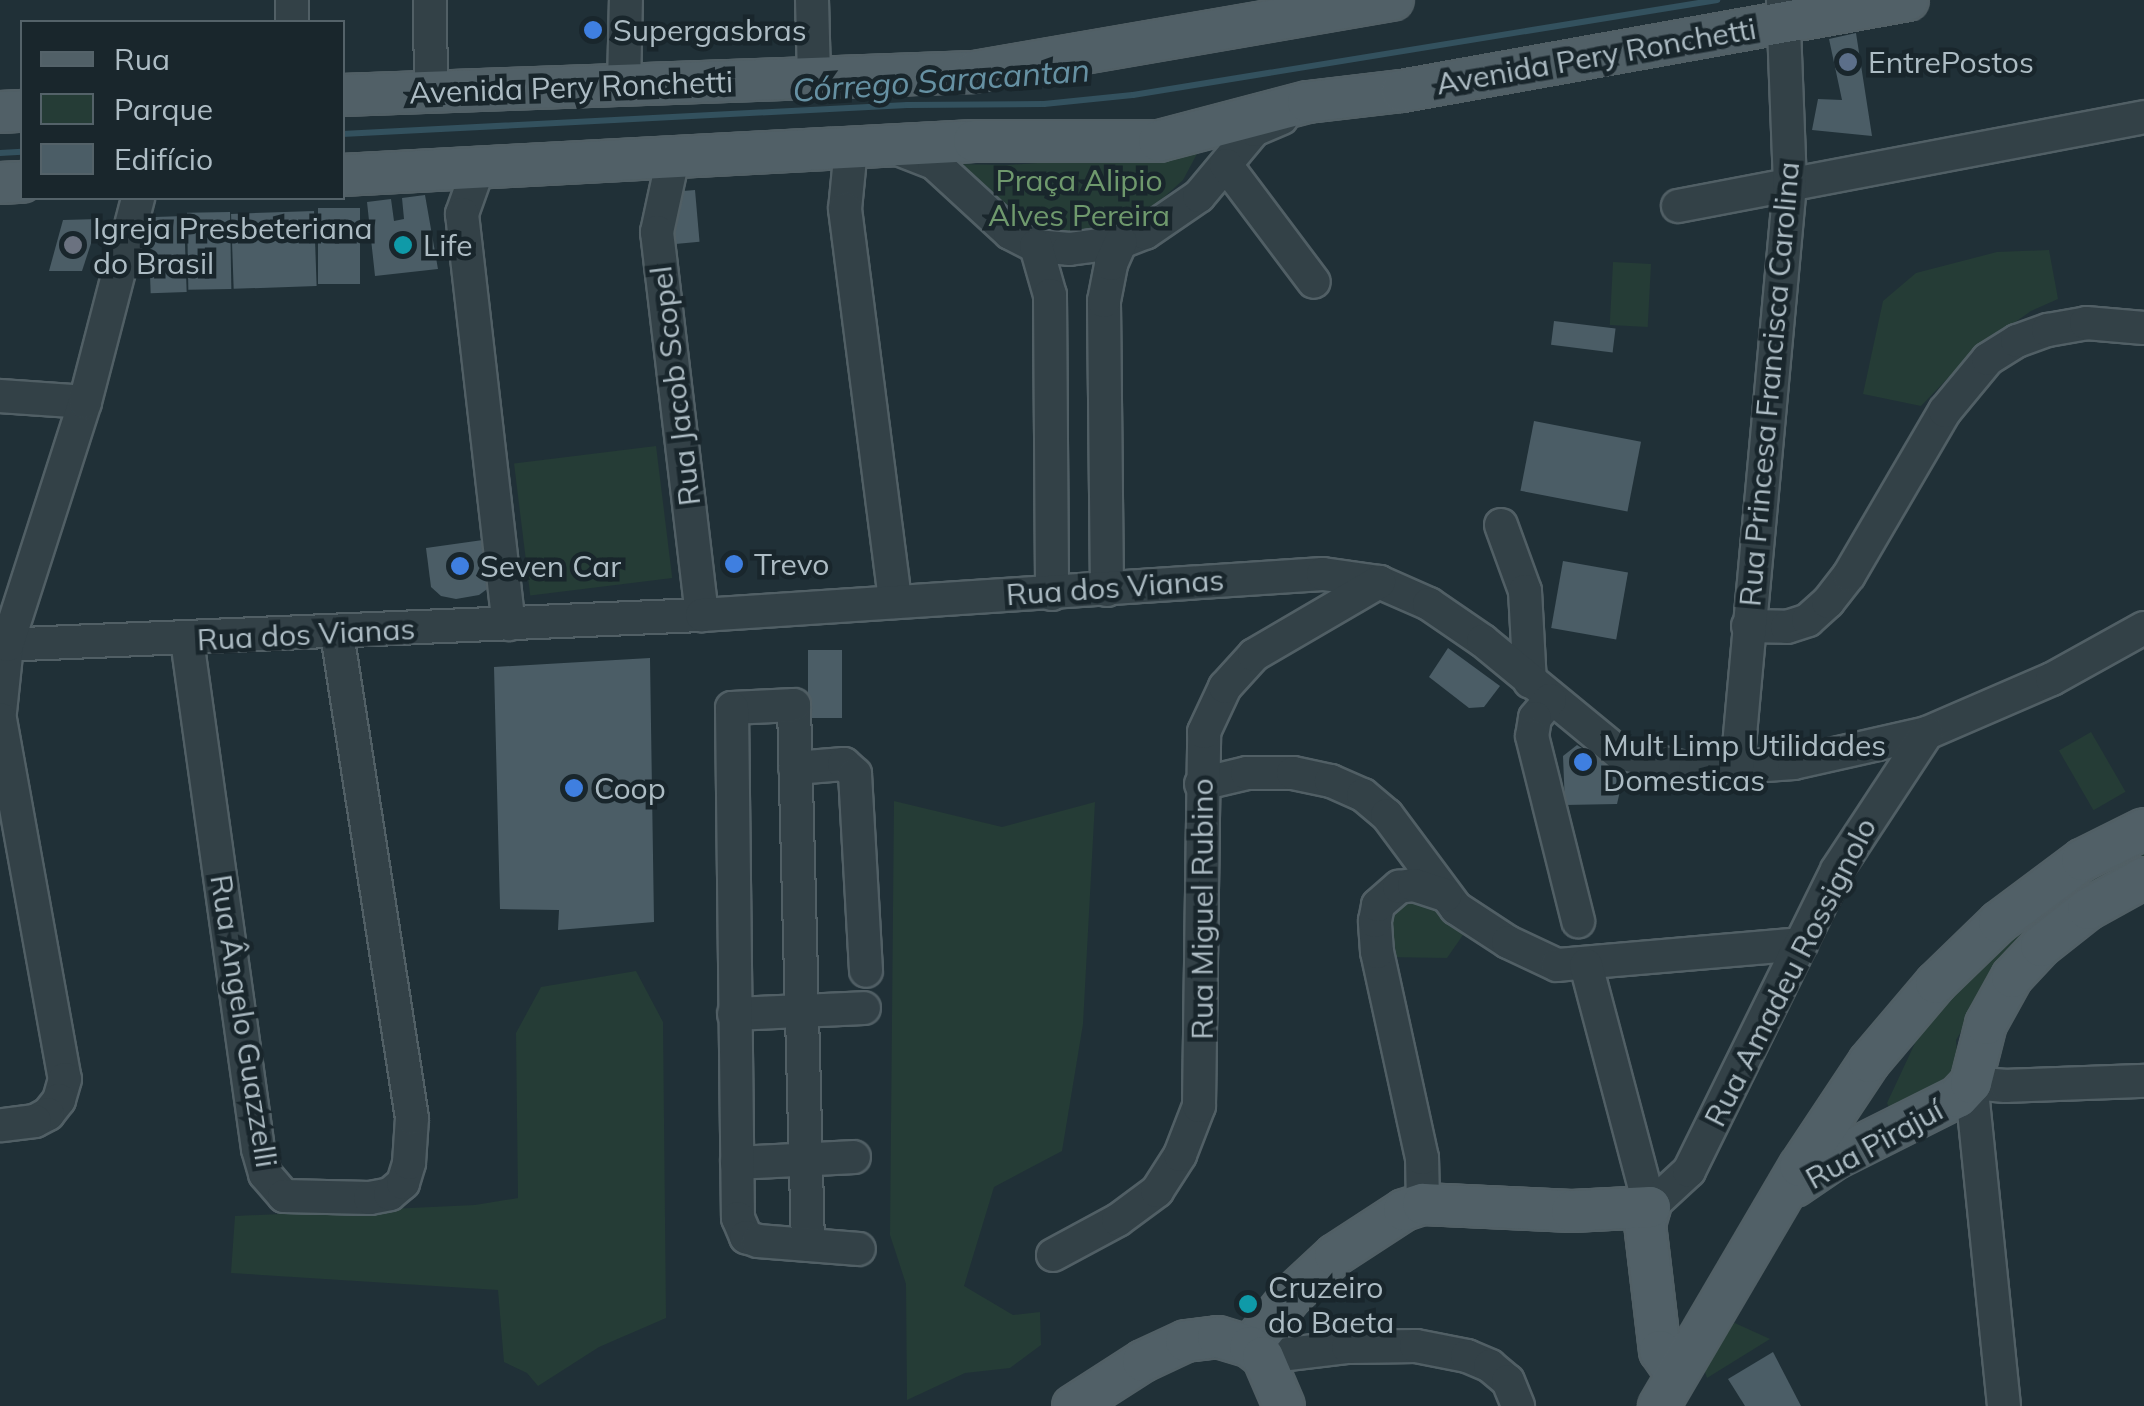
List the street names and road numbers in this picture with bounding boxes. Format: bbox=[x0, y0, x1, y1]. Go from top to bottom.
street label: Avenida Pery Ronchetti bbox=[1433, 10, 1759, 102]
street label: Avenida Pery Ronchetti bbox=[408, 63, 734, 111]
street label: Rua Princesa Francisca Carolina bbox=[1732, 160, 1806, 608]
street label: Rua Jacob Scopel bbox=[642, 264, 708, 508]
street label: Rua dos Vianas bbox=[1005, 561, 1225, 613]
street label: Rua dos Vianas bbox=[196, 610, 416, 658]
street label: Rua Miguel Rubino bbox=[1184, 778, 1220, 1040]
street label: Rua Amadeu Rossignolo bbox=[1696, 812, 1884, 1132]
street label: Rua Ângelo Guazzelli bbox=[203, 872, 285, 1170]
street label: Rua Pirajuí bbox=[1799, 1092, 1949, 1196]

